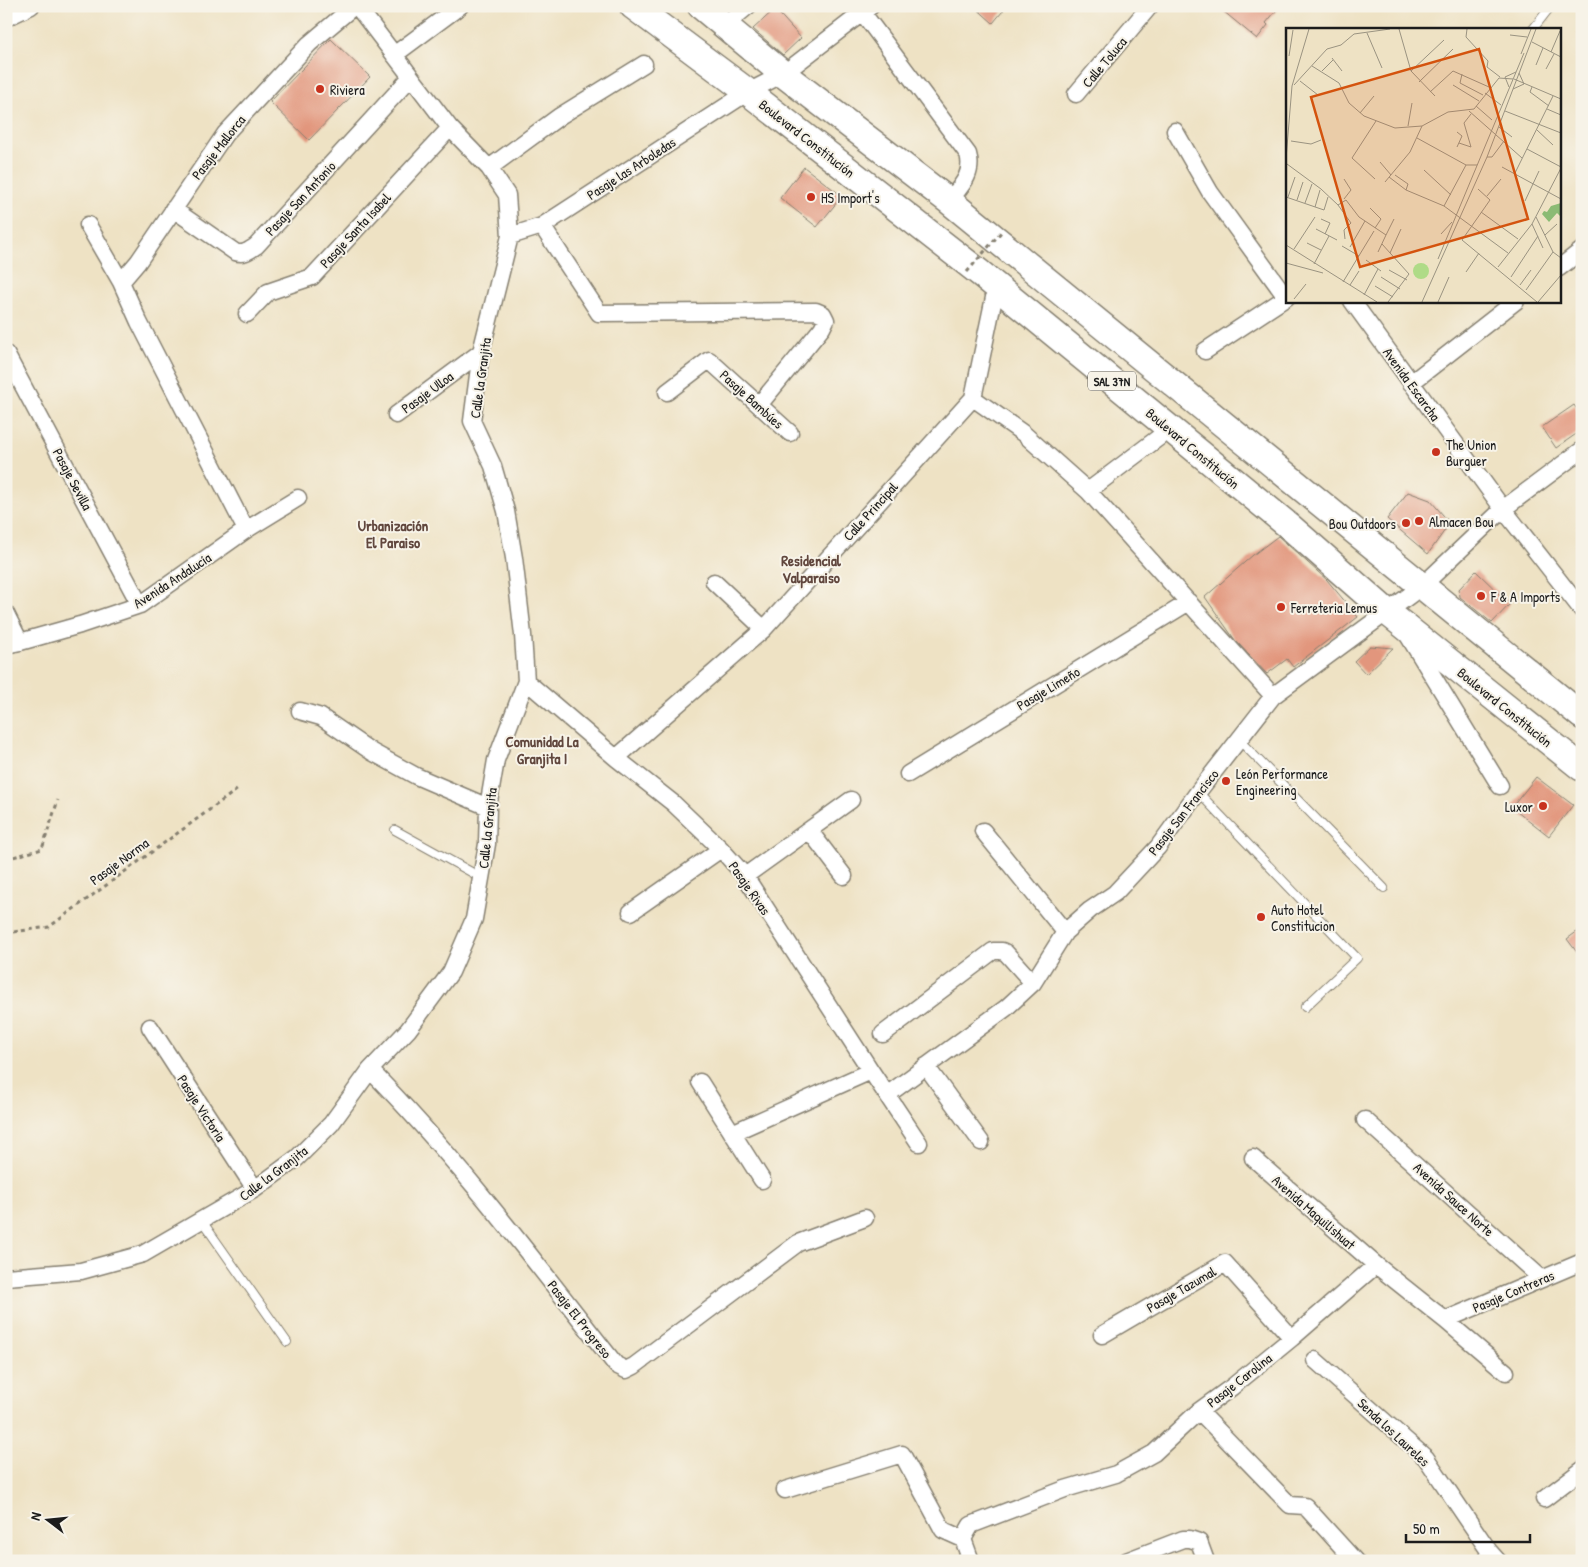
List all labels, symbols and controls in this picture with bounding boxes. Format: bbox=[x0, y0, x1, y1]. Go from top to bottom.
inset map bbox=[1286, 28, 1560, 302]
street label: Calle Toluca bbox=[1077, 32, 1131, 91]
place label: Riviera bbox=[330, 80, 365, 99]
marker: Riviera bbox=[314, 83, 326, 95]
street label: Boulevard Constitución bbox=[755, 95, 859, 181]
street label: Pasaje Mallorca bbox=[187, 110, 250, 184]
street label: Pasaje las Arboledas bbox=[583, 132, 680, 205]
street label: Pasaje San Antonio bbox=[261, 156, 340, 240]
street label: Pasaje Santa Isabel bbox=[315, 188, 396, 272]
place label: HS Import's bbox=[821, 188, 880, 208]
marker: HS Import's bbox=[805, 191, 817, 203]
street label: Calle la Granjita bbox=[465, 336, 496, 420]
street label: Avenida Escarcha bbox=[1379, 343, 1445, 425]
street label: Pasaje Bambúes bbox=[715, 365, 788, 433]
street label: Pasaje Ulloa bbox=[397, 366, 458, 418]
road number: SAL 37N bbox=[1088, 372, 1136, 391]
street label: Boulevard Constitución bbox=[1142, 403, 1244, 493]
place label: The Union Burguer bbox=[1446, 435, 1496, 471]
street label: Pasaje Sevilla bbox=[48, 445, 97, 514]
marker: The Union Burguer bbox=[1430, 446, 1442, 458]
street label: Calle Principal bbox=[838, 477, 903, 545]
place label: Almacen Bou bbox=[1429, 512, 1494, 531]
place label: Bou Outdoors bbox=[1329, 514, 1396, 533]
district label: Urbanización El Paraiso bbox=[358, 515, 428, 553]
marker: Almacen Bou bbox=[1413, 515, 1425, 527]
marker: Bou Outdoors bbox=[1400, 517, 1412, 529]
street label: Avenida Andalucía bbox=[129, 547, 215, 612]
district label: Residencial Valparaiso bbox=[781, 550, 842, 589]
place label: F & A Imports bbox=[1490, 587, 1560, 607]
marker: F & A Imports bbox=[1475, 590, 1487, 602]
place label: Ferreteria Lemus bbox=[1290, 598, 1377, 617]
marker: Ferreteria Lemus bbox=[1275, 601, 1287, 613]
street label: Pasaje Limeño bbox=[1013, 661, 1084, 715]
street label: Boulevard Constitución bbox=[1454, 663, 1556, 751]
district label: Comunidad La Granjita I bbox=[505, 731, 579, 769]
place label: León Performance Engineering bbox=[1236, 764, 1328, 800]
street label: Pasaje San Francisco bbox=[1143, 765, 1224, 859]
marker: León Performance Engineering bbox=[1220, 775, 1232, 787]
street label: Calle la Granjita bbox=[473, 786, 502, 869]
place label: Luxor bbox=[1505, 797, 1534, 816]
marker: Luxor bbox=[1537, 800, 1549, 812]
street label: Pasaje Norma bbox=[86, 833, 153, 890]
street label: Pasaje Rivas bbox=[724, 858, 775, 919]
place label: Auto Hotel Constitucion bbox=[1271, 900, 1335, 935]
marker: Auto Hotel Constitucion bbox=[1255, 911, 1267, 923]
street label: Pasaje Victoria bbox=[172, 1071, 231, 1146]
street label: Calle la Granjita bbox=[235, 1141, 312, 1206]
street label: Avenida Sauce Norte bbox=[1410, 1158, 1499, 1241]
street label: Avenida Maquilishuat bbox=[1268, 1170, 1360, 1254]
street label: Pasaje Tazumal bbox=[1143, 1261, 1220, 1317]
street label: Pasaje Contreras bbox=[1469, 1265, 1557, 1318]
street label: Pasaje El Progreso bbox=[543, 1276, 617, 1363]
street label: Pasaje Carolina bbox=[1202, 1348, 1277, 1412]
street label: Senda los Laureles bbox=[1354, 1394, 1434, 1470]
north arrow bbox=[22, 1494, 72, 1544]
text: N bbox=[25, 1510, 45, 1522]
scale bar bbox=[1406, 1512, 1529, 1544]
text: 50 m bbox=[1413, 1518, 1440, 1539]

